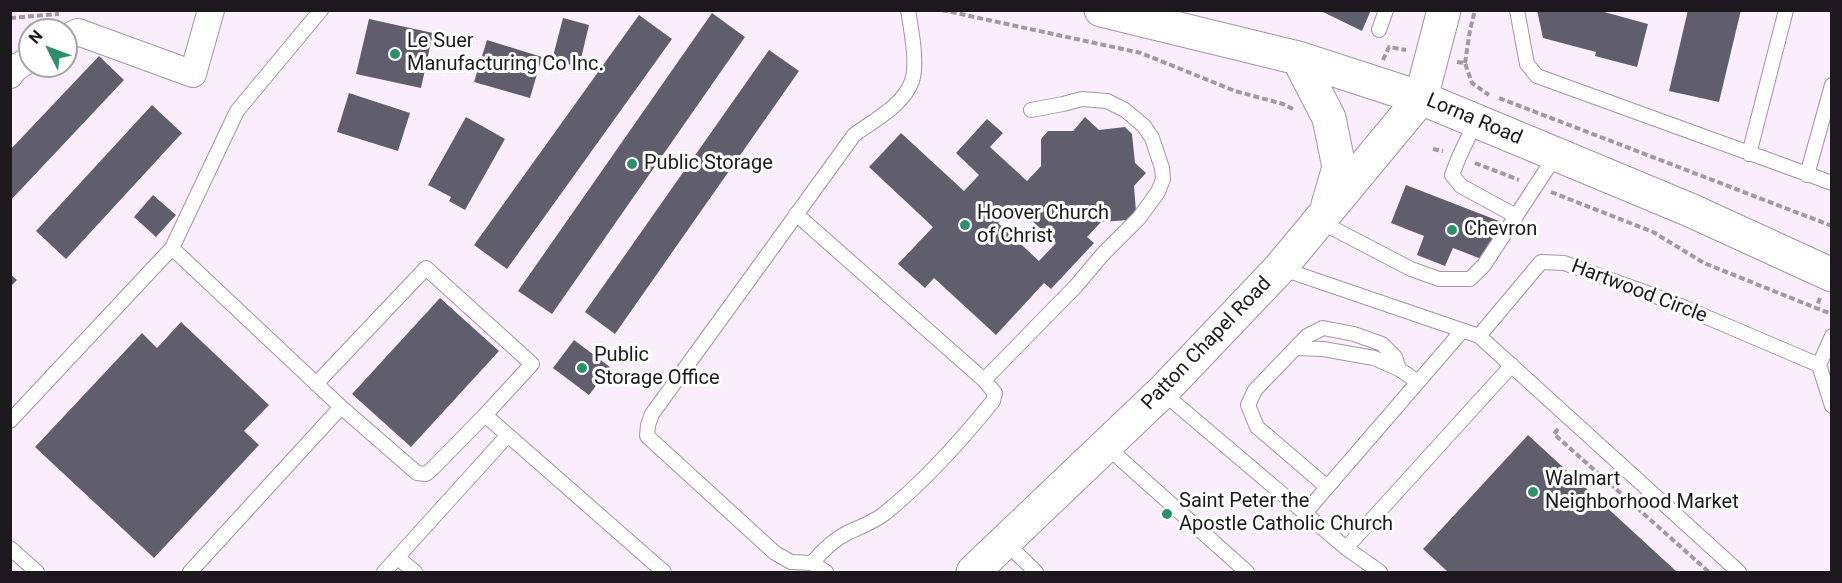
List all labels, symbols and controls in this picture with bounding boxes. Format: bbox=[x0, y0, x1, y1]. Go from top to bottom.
north arrow bbox=[18, 18, 78, 78]
text: N bbox=[25, 26, 47, 48]
place label: Le Suer Manufacturing Co Inc. bbox=[407, 30, 604, 77]
marker: Le Suer Manufacturing Co Inc. bbox=[388, 47, 402, 61]
street label: Lorna Road bbox=[1422, 89, 1526, 151]
place label: Public Storage bbox=[644, 152, 773, 176]
marker: Public Storage bbox=[625, 157, 639, 171]
place label: Hoover Church of Christ bbox=[977, 202, 1109, 249]
marker: Hoover Church of Christ bbox=[958, 218, 972, 232]
place label: Chevron bbox=[1464, 218, 1537, 242]
marker: Chevron bbox=[1445, 223, 1459, 237]
street label: Hartwood Circle bbox=[1568, 255, 1710, 329]
street label: Patton Chapel Road bbox=[1137, 272, 1277, 416]
place label: Public Storage Office bbox=[594, 344, 720, 391]
marker: Public Storage Office bbox=[575, 361, 589, 375]
place label: Walmart Neighborhood Market bbox=[1545, 468, 1739, 515]
marker: Walmart Neighborhood Market bbox=[1526, 485, 1540, 499]
place label: Saint Peter the Apostle Catholic Church bbox=[1179, 490, 1393, 537]
marker: Saint Peter the Apostle Catholic Church bbox=[1160, 507, 1174, 521]

